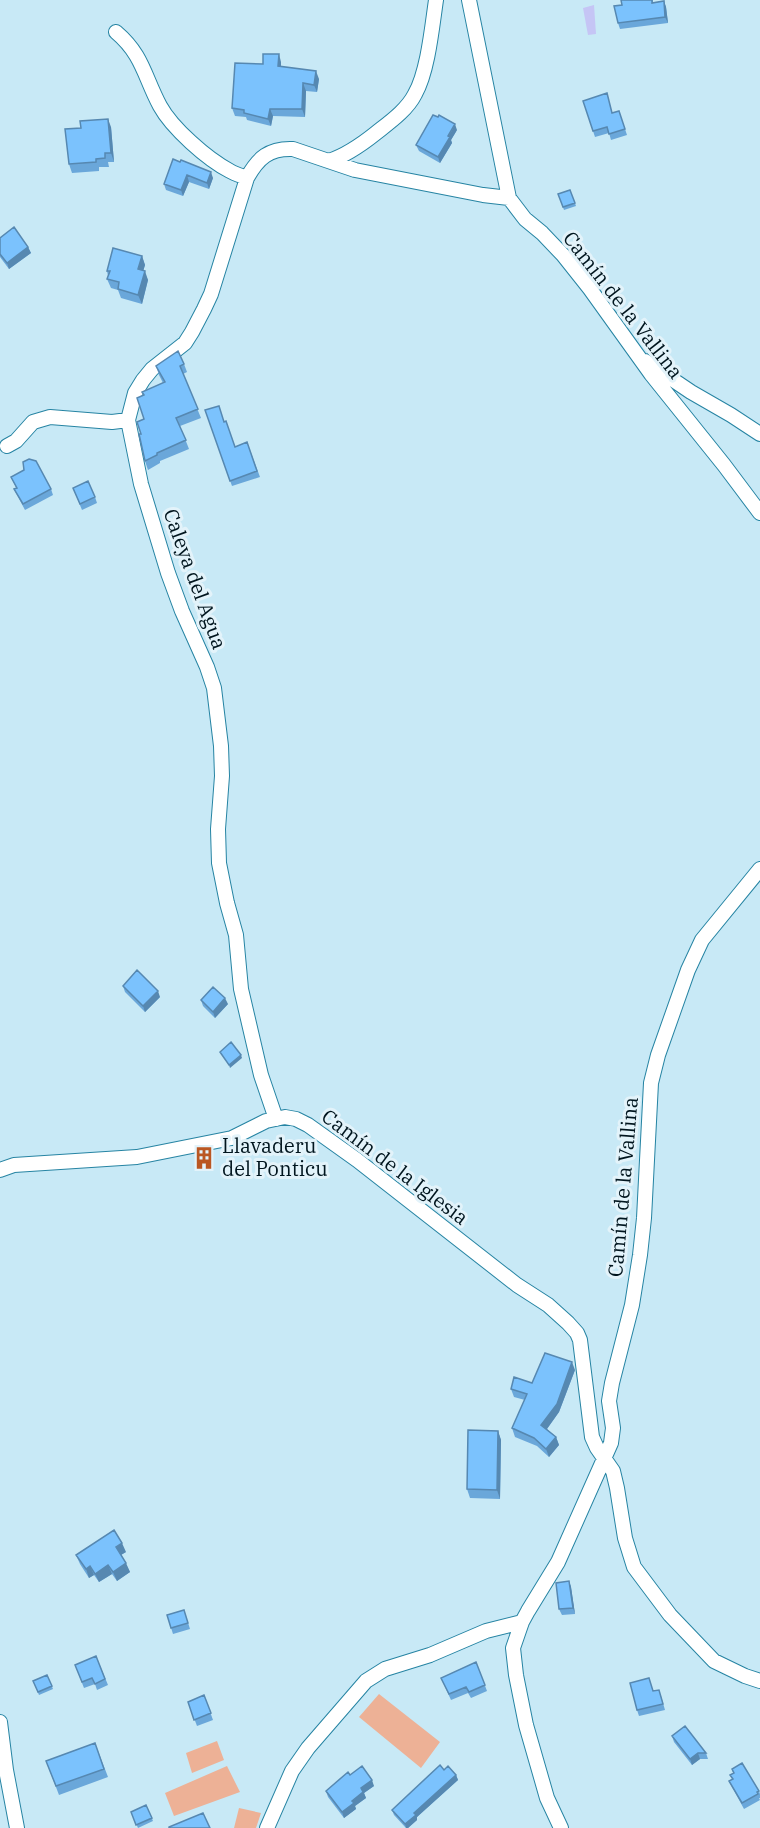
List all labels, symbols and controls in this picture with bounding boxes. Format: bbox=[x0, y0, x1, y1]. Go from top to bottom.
street label: Camín de la Vallina bbox=[557, 225, 690, 384]
street label: Caleya del Agua bbox=[158, 505, 233, 653]
street label: Camín de la Vallina bbox=[601, 1096, 644, 1278]
street label: Camín de la Iglesia bbox=[316, 1103, 474, 1231]
place label: Llavaderu del Ponticu bbox=[222, 1132, 328, 1182]
building icon: Llavaderu del Ponticu bbox=[191, 1145, 217, 1171]

